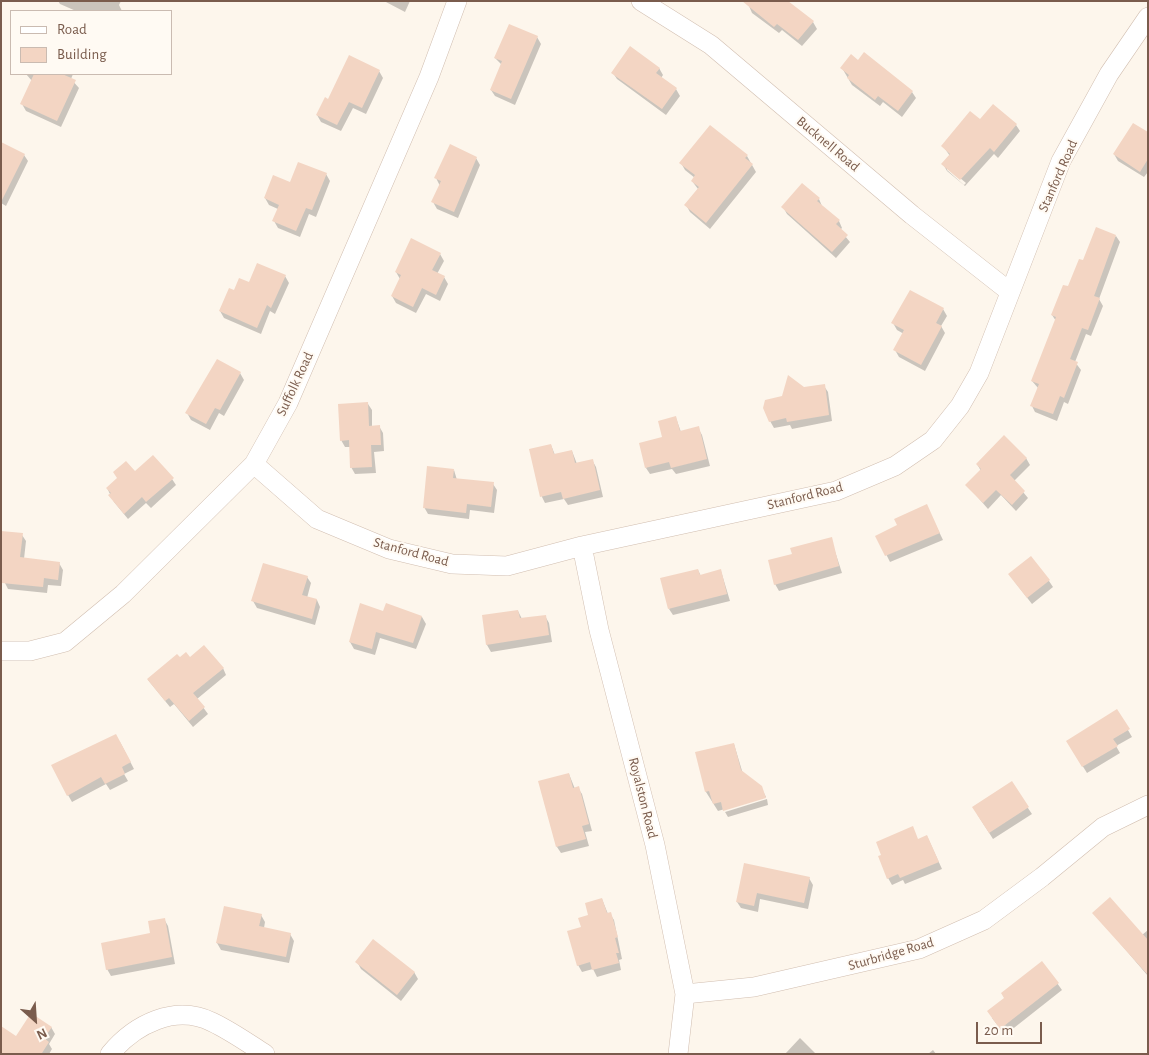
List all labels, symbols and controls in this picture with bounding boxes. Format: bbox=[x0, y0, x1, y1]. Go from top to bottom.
legend bbox=[10, 10, 172, 75]
text: Road bbox=[57, 22, 87, 37]
text: Building bbox=[57, 47, 107, 62]
street label: Bucknell Road bbox=[793, 113, 863, 175]
street label: Stanford Road bbox=[1035, 137, 1081, 215]
street label: Suffolk Road bbox=[273, 349, 317, 419]
street label: Stanford Road bbox=[766, 479, 844, 513]
street label: Stanford Road bbox=[372, 534, 450, 570]
street label: Royalston Road bbox=[625, 756, 661, 840]
street label: Sturbridge Road bbox=[846, 934, 936, 974]
north arrow bbox=[10, 995, 60, 1045]
scale bar bbox=[979, 1012, 1045, 1044]
text: 20 m bbox=[984, 1023, 1013, 1038]
text: N bbox=[34, 1025, 49, 1042]

